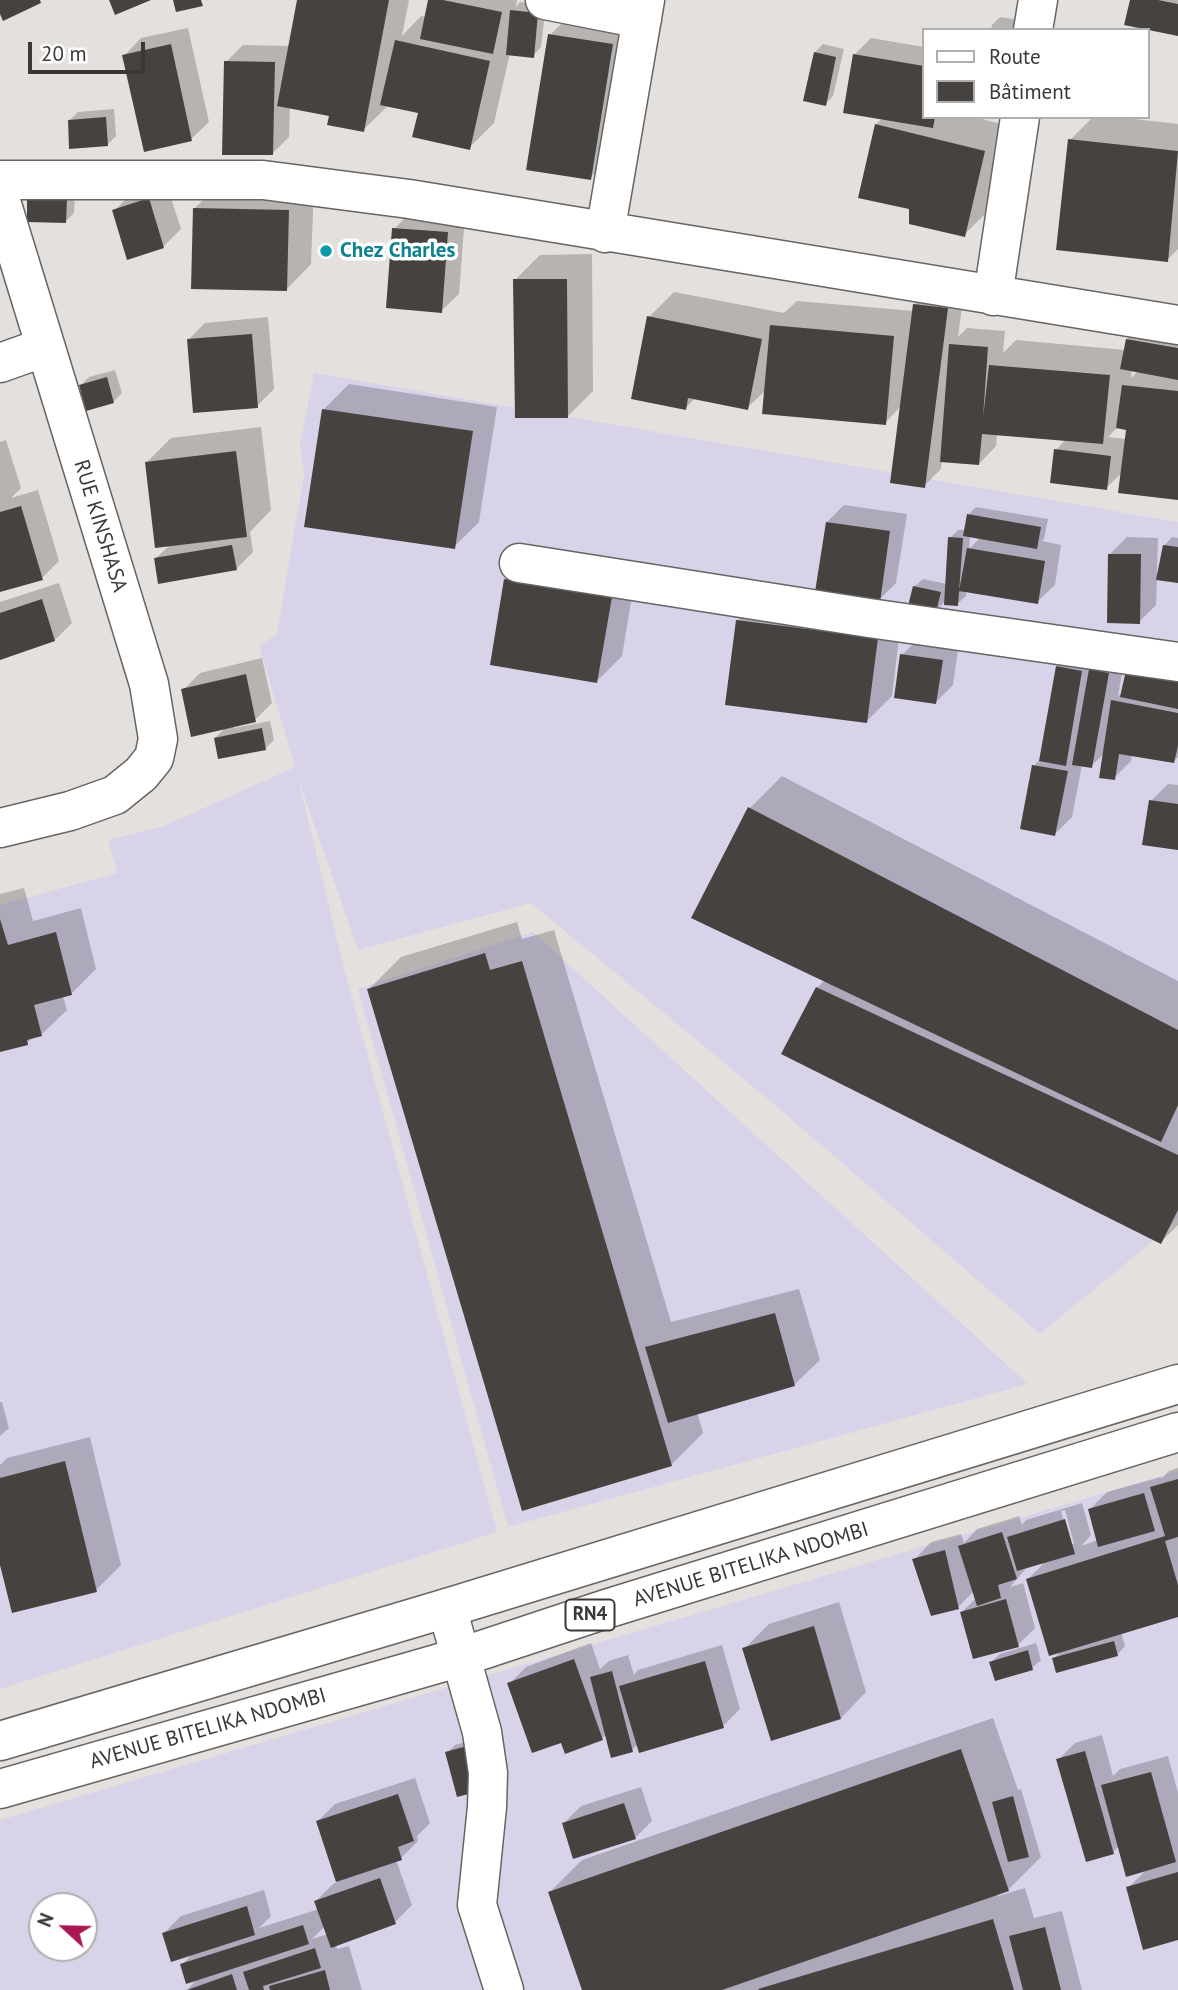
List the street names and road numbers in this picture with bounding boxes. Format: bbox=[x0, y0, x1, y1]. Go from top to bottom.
street label: RUE KINSHASA bbox=[68, 457, 132, 595]
street label: AVENUE BITELIKA NDOMBI bbox=[630, 1517, 872, 1613]
road number: RN4 bbox=[566, 1600, 614, 1630]
street label: AVENUE BITELIKA NDOMBI bbox=[87, 1683, 329, 1775]

